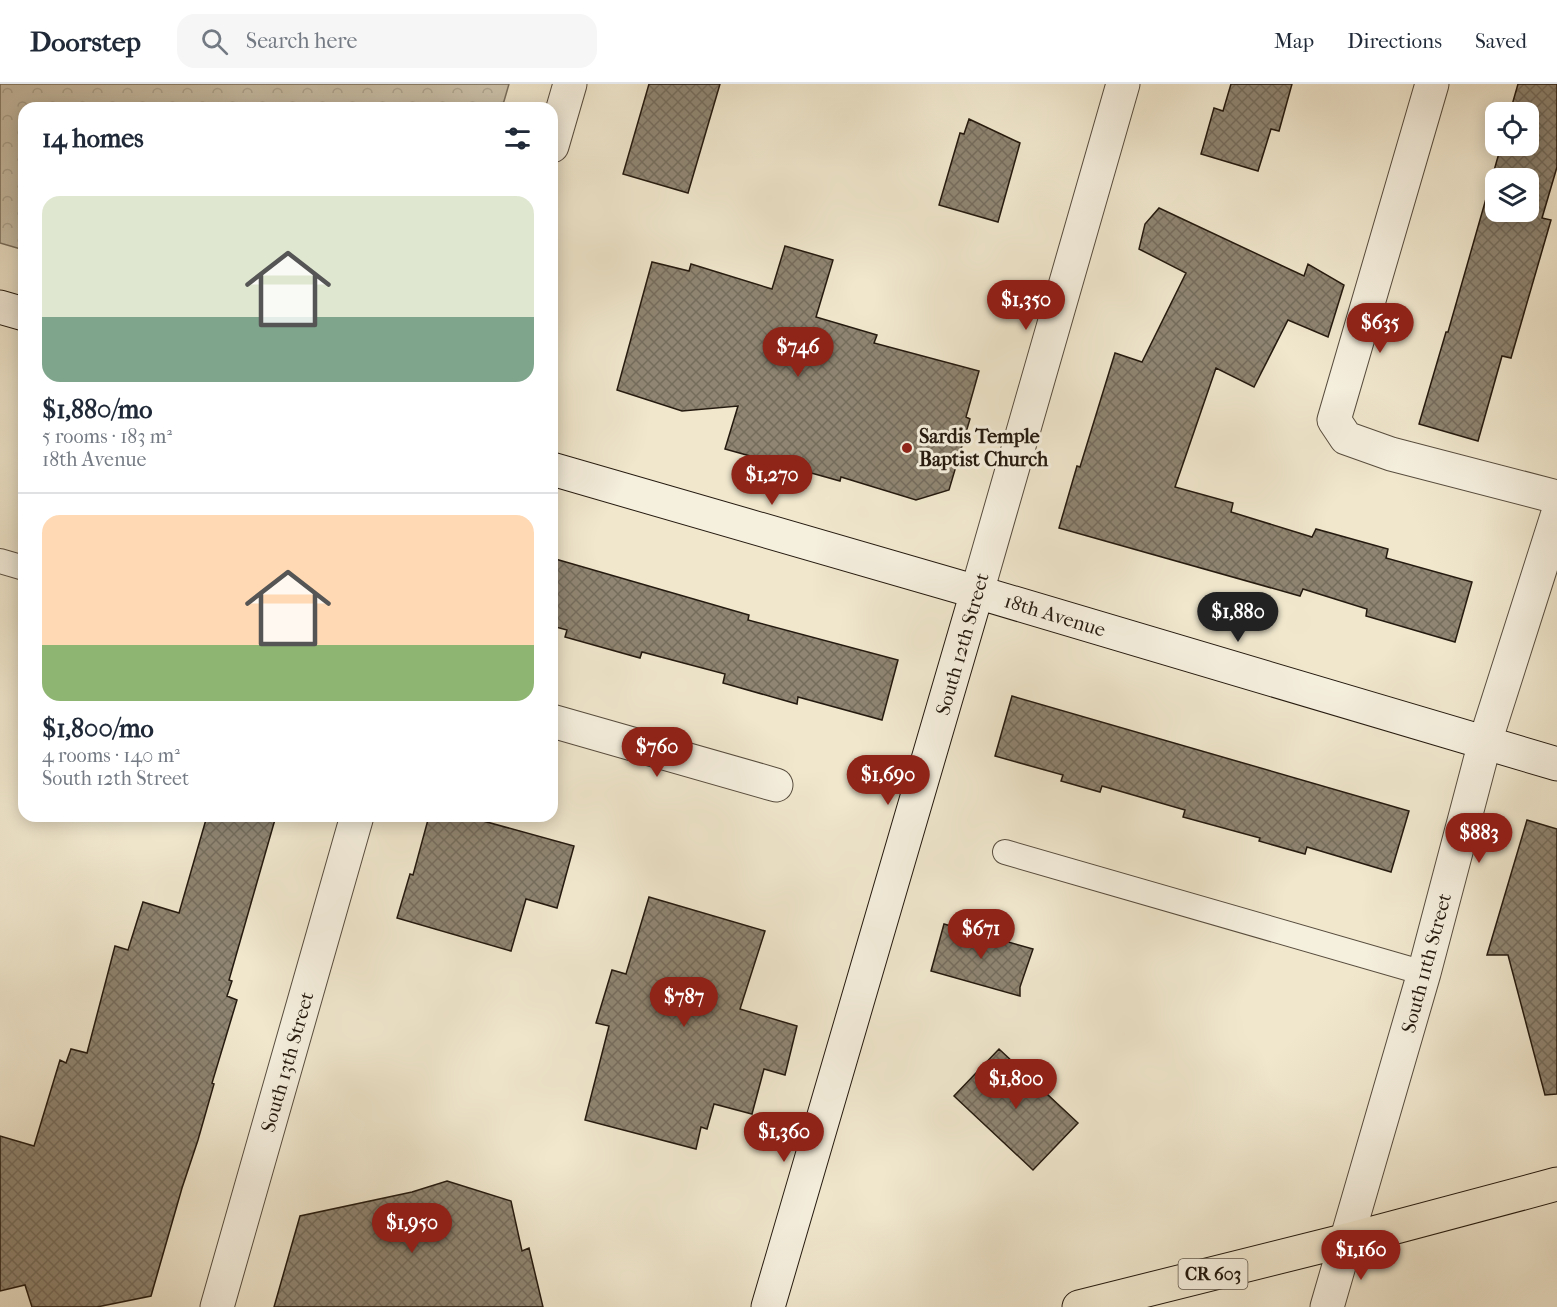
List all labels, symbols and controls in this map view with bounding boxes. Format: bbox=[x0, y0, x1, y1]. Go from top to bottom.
search box bbox=[177, 14, 597, 68]
text: Doorstep bbox=[30, 25, 141, 58]
icon: search bbox=[198, 25, 231, 58]
text: Search here bbox=[246, 28, 357, 54]
text: Map bbox=[1274, 29, 1314, 53]
text: Directions bbox=[1347, 29, 1442, 53]
text: Saved bbox=[1475, 29, 1527, 53]
map controls bbox=[1485, 102, 1539, 222]
button: locate bbox=[1485, 102, 1539, 156]
icon: filters bbox=[501, 122, 534, 155]
text: 14 homes bbox=[42, 123, 144, 154]
button: layers bbox=[1485, 168, 1539, 222]
icon: home bbox=[234, 235, 342, 343]
pin: $1,350 bbox=[977, 280, 1075, 331]
text: $1,350 bbox=[1001, 288, 1051, 311]
pin: $635 bbox=[1344, 303, 1416, 354]
text: $635 bbox=[1361, 311, 1399, 334]
pin: $746 bbox=[762, 327, 834, 378]
text: $746 bbox=[777, 335, 819, 358]
text: $1,880/mo bbox=[42, 394, 152, 425]
text: 5 rooms · 183 m² bbox=[42, 425, 172, 448]
place label: Sardis Temple Baptist Church bbox=[919, 425, 1049, 471]
marker: Sardis Temple Baptist Church bbox=[900, 441, 914, 455]
text: 18th Avenue bbox=[42, 448, 146, 471]
pin: $1,270 bbox=[723, 455, 821, 506]
text: $1,270 bbox=[745, 463, 799, 486]
icon: home bbox=[234, 554, 342, 662]
street label: South 12th Street bbox=[931, 570, 994, 718]
street label: 18th Avenue bbox=[1002, 589, 1108, 642]
pin: $1,880 bbox=[1189, 592, 1287, 643]
text: $1,880 bbox=[1211, 600, 1265, 623]
text: $1,800/mo bbox=[42, 713, 154, 744]
pin: $760 bbox=[621, 727, 693, 778]
text: $760 bbox=[636, 735, 678, 758]
text: 4 rooms · 140 m² bbox=[42, 744, 180, 767]
pin: $1,690 bbox=[839, 755, 937, 806]
text: $1,690 bbox=[861, 763, 915, 786]
text: South 12th Street bbox=[42, 767, 189, 790]
pin: $883 bbox=[1443, 813, 1515, 864]
text: $883 bbox=[1459, 821, 1499, 844]
street label: South 11th Street bbox=[1397, 891, 1456, 1036]
pin: $671 bbox=[945, 909, 1017, 960]
text: $671 bbox=[962, 917, 1000, 940]
pin: $787 bbox=[648, 977, 720, 1028]
text: $787 bbox=[664, 985, 704, 1008]
street label: South 13th Street bbox=[256, 989, 319, 1135]
pin: $1,800 bbox=[967, 1059, 1065, 1110]
text: $1,800 bbox=[989, 1067, 1043, 1090]
pin: $1,360 bbox=[735, 1112, 833, 1163]
text: $1,360 bbox=[758, 1120, 810, 1143]
pin: $1,950 bbox=[363, 1203, 461, 1254]
text: $1,950 bbox=[386, 1211, 438, 1234]
pin: $1,160 bbox=[1312, 1230, 1410, 1281]
text: $1,160 bbox=[1335, 1238, 1387, 1261]
road number: CR 603 bbox=[1178, 1259, 1248, 1289]

